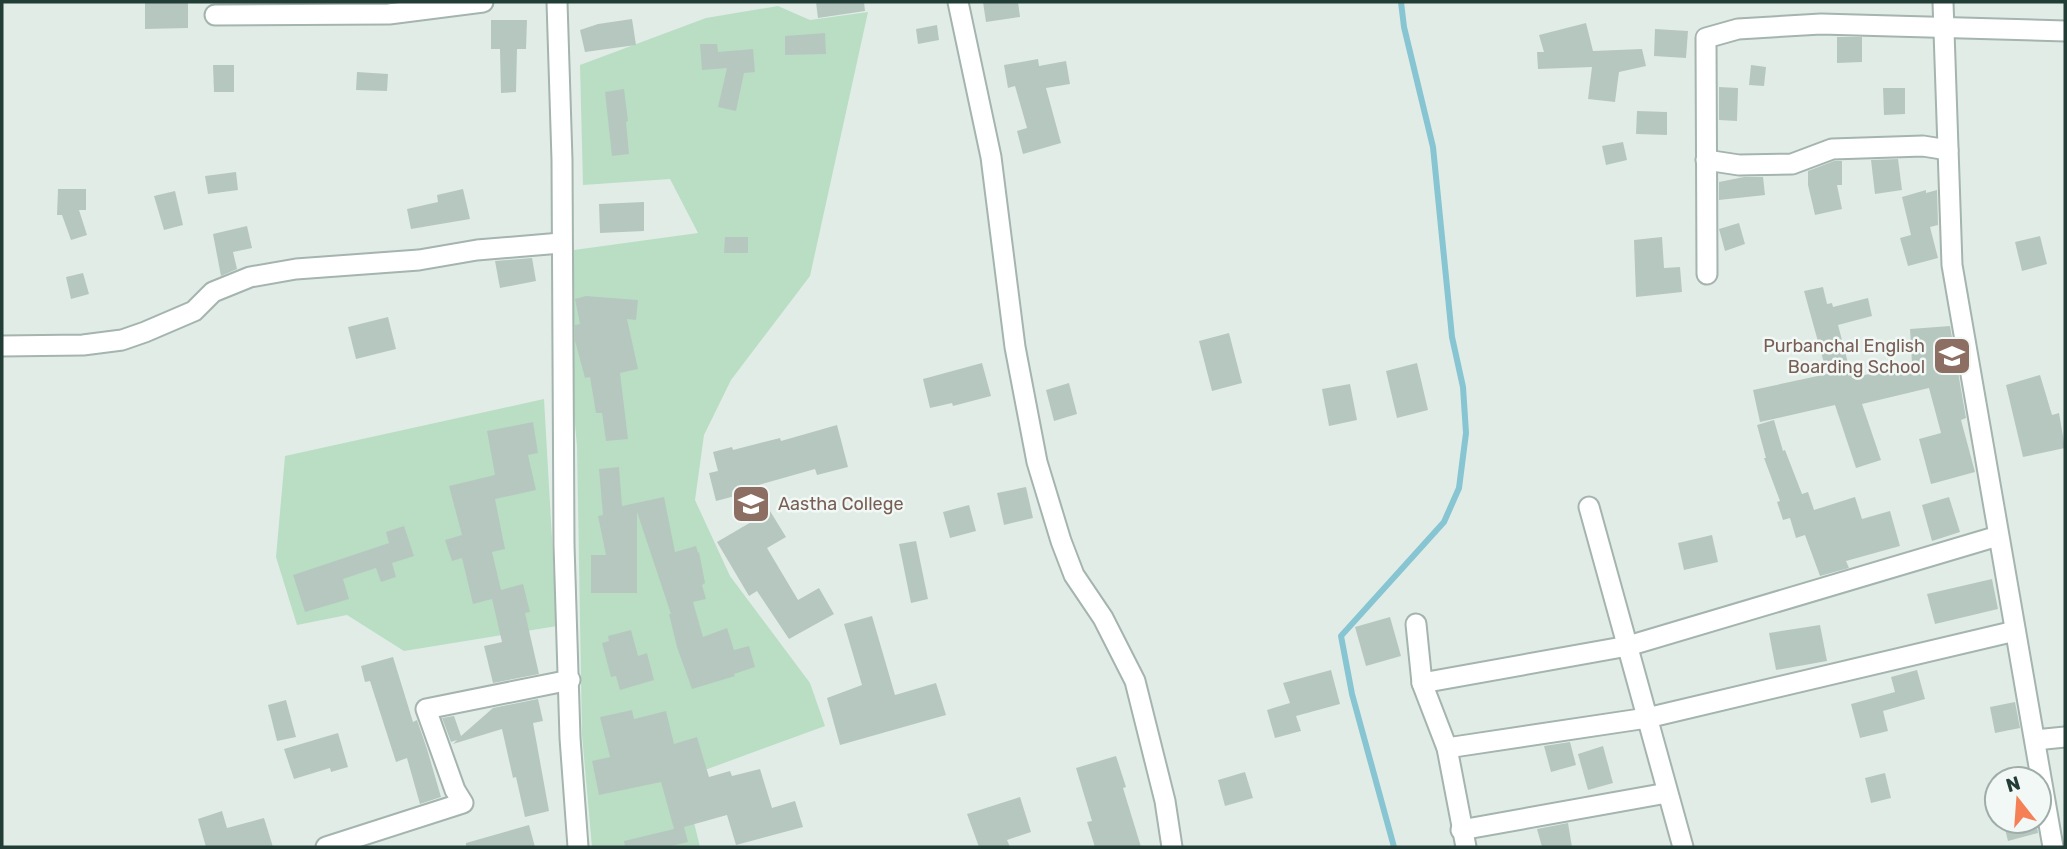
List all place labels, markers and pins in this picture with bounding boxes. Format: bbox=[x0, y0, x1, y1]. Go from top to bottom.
place label: Purbanchal English Boarding School bbox=[1763, 335, 1925, 378]
school or university icon: Purbanchal English Boarding School bbox=[1931, 335, 1973, 377]
school or university icon: Aastha College bbox=[730, 483, 772, 525]
place label: Aastha College bbox=[778, 493, 903, 515]

